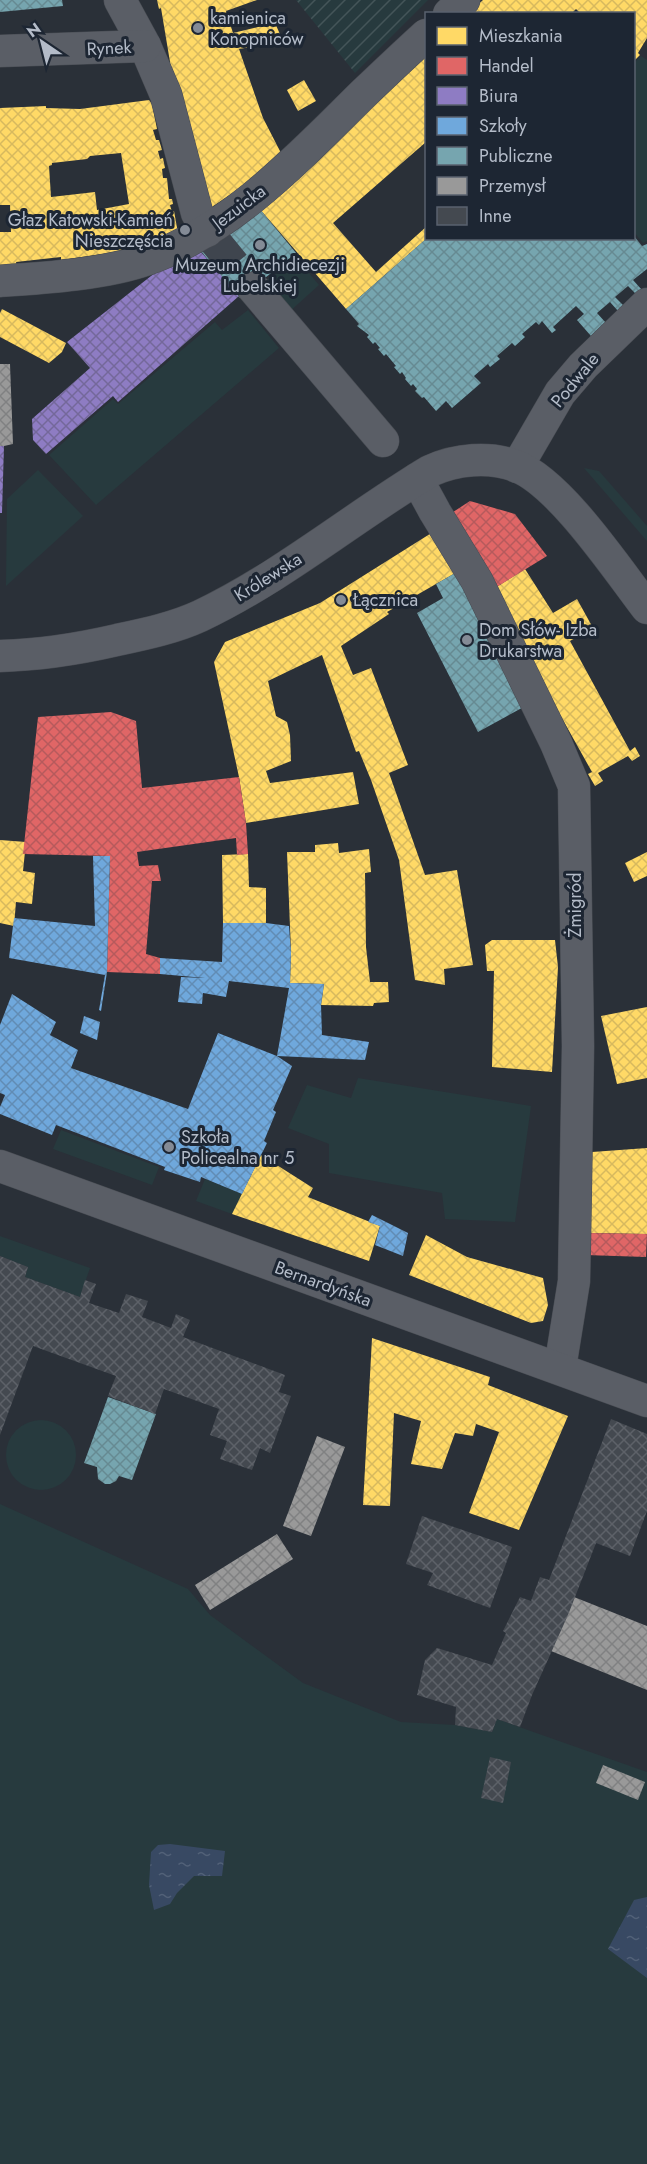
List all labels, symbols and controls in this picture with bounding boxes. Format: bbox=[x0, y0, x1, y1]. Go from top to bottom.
place label: kamienica Konopniców bbox=[210, 5, 304, 52]
north arrow bbox=[12, 12, 72, 72]
legend bbox=[425, 12, 635, 240]
text: N bbox=[22, 17, 45, 43]
marker: kamienica Konopniców bbox=[191, 21, 205, 35]
text: Mieszkania bbox=[479, 23, 562, 49]
street label: Rynek bbox=[86, 34, 132, 62]
text: Handel bbox=[479, 53, 534, 79]
text: Biura bbox=[479, 83, 518, 109]
text: Szkoły bbox=[479, 113, 527, 139]
text: Publiczne bbox=[479, 143, 553, 169]
text: Przemysł bbox=[479, 173, 547, 199]
street label: Jezuicka bbox=[205, 178, 271, 237]
text: Inne bbox=[479, 203, 512, 229]
place label: Głaz Katowski-Kamień Nieszczęścia bbox=[8, 207, 173, 254]
marker: Głaz Katowski-Kamień Nieszczęścia bbox=[178, 223, 192, 237]
marker: Muzeum Archidiecezji Lubelskiej bbox=[253, 238, 267, 252]
place label: Muzeum Archidiecezji Lubelskiej bbox=[175, 252, 345, 299]
street label: Podwale bbox=[545, 347, 605, 413]
street label: Królewska bbox=[229, 546, 307, 608]
place label: Łącznica bbox=[352, 587, 418, 613]
marker: Łącznica bbox=[334, 593, 348, 607]
place label: Dom Słów- Izba Drukarstwa bbox=[479, 617, 597, 664]
marker: Dom Słów- Izba Drukarstwa bbox=[460, 633, 474, 647]
street label: Żmigród bbox=[562, 873, 588, 937]
place label: Szkoła Policealna nr 5 bbox=[181, 1124, 294, 1171]
marker: Szkoła Policealna nr 5 bbox=[162, 1140, 176, 1154]
street label: Bernardyńska bbox=[271, 1254, 375, 1314]

